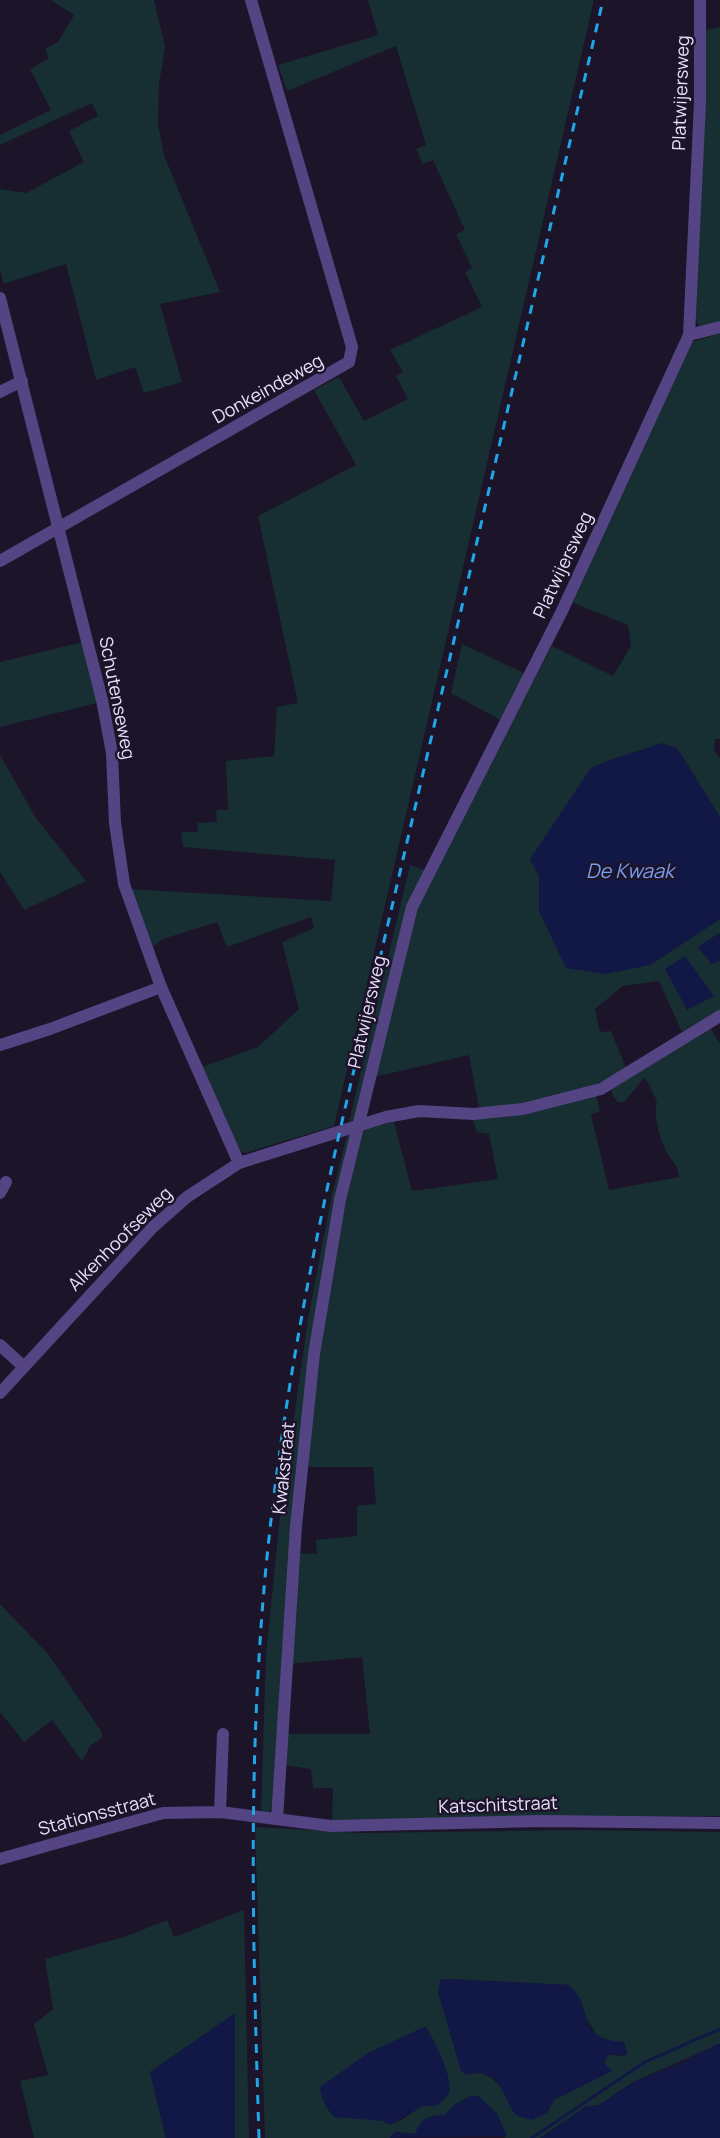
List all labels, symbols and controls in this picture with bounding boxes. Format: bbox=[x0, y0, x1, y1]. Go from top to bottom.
street label: Platwijersweg bbox=[666, 35, 694, 151]
street label: Donkeindeweg bbox=[208, 348, 327, 428]
street label: Platwijersweg bbox=[527, 507, 597, 622]
street label: Schutenseweg bbox=[94, 634, 142, 761]
water label: De Kwaak bbox=[586, 857, 677, 884]
street label: Platwijersweg bbox=[341, 953, 391, 1071]
street label: Alkenhoofseweg bbox=[62, 1181, 177, 1296]
street label: Kwakstraat bbox=[266, 1421, 300, 1515]
street label: Stationsstraat bbox=[35, 1786, 158, 1840]
street label: Katschitstraat bbox=[438, 1790, 558, 1818]

